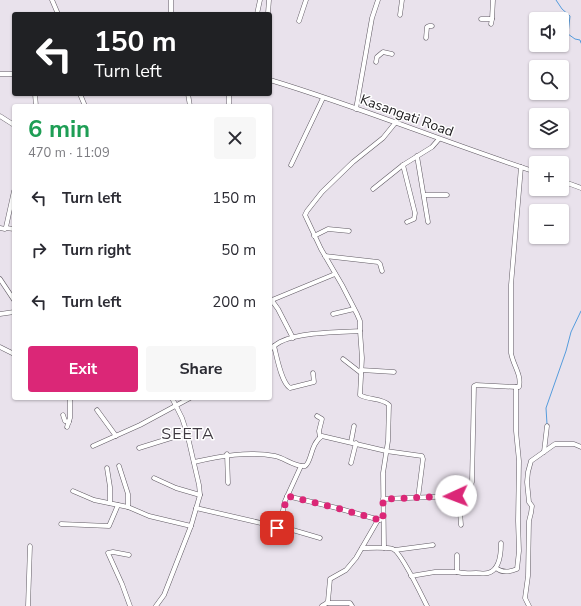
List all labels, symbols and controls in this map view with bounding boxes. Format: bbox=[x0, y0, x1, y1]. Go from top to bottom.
map controls bbox=[529, 12, 569, 244]
button: sound bbox=[529, 12, 569, 52]
text: 150 m bbox=[94, 23, 177, 61]
icon: left bbox=[28, 28, 80, 80]
text: Turn left bbox=[94, 59, 162, 83]
button: search bbox=[529, 60, 569, 100]
street label: Kasangati Road bbox=[357, 90, 456, 141]
button: layers bbox=[529, 108, 569, 148]
text: 6 min bbox=[28, 113, 90, 145]
button: close bbox=[214, 117, 256, 159]
text: 470 m · 11:09 bbox=[28, 144, 110, 162]
button: + bbox=[529, 156, 569, 196]
icon: left bbox=[28, 187, 50, 209]
text: Turn left bbox=[62, 188, 121, 208]
text: 150 m bbox=[212, 188, 256, 208]
button: − bbox=[529, 204, 569, 244]
icon: right bbox=[28, 239, 50, 261]
text: Turn right bbox=[62, 240, 131, 260]
text: 50 m bbox=[221, 240, 256, 260]
icon: left bbox=[28, 291, 50, 313]
text: Turn left bbox=[62, 292, 121, 312]
text: 200 m bbox=[212, 292, 256, 312]
button: Exit bbox=[28, 346, 138, 392]
button: Share bbox=[146, 346, 256, 392]
district label: SEETA bbox=[161, 423, 215, 445]
position arrow bbox=[435, 475, 477, 517]
pin bbox=[260, 511, 294, 545]
icon: arrive bbox=[266, 517, 288, 539]

